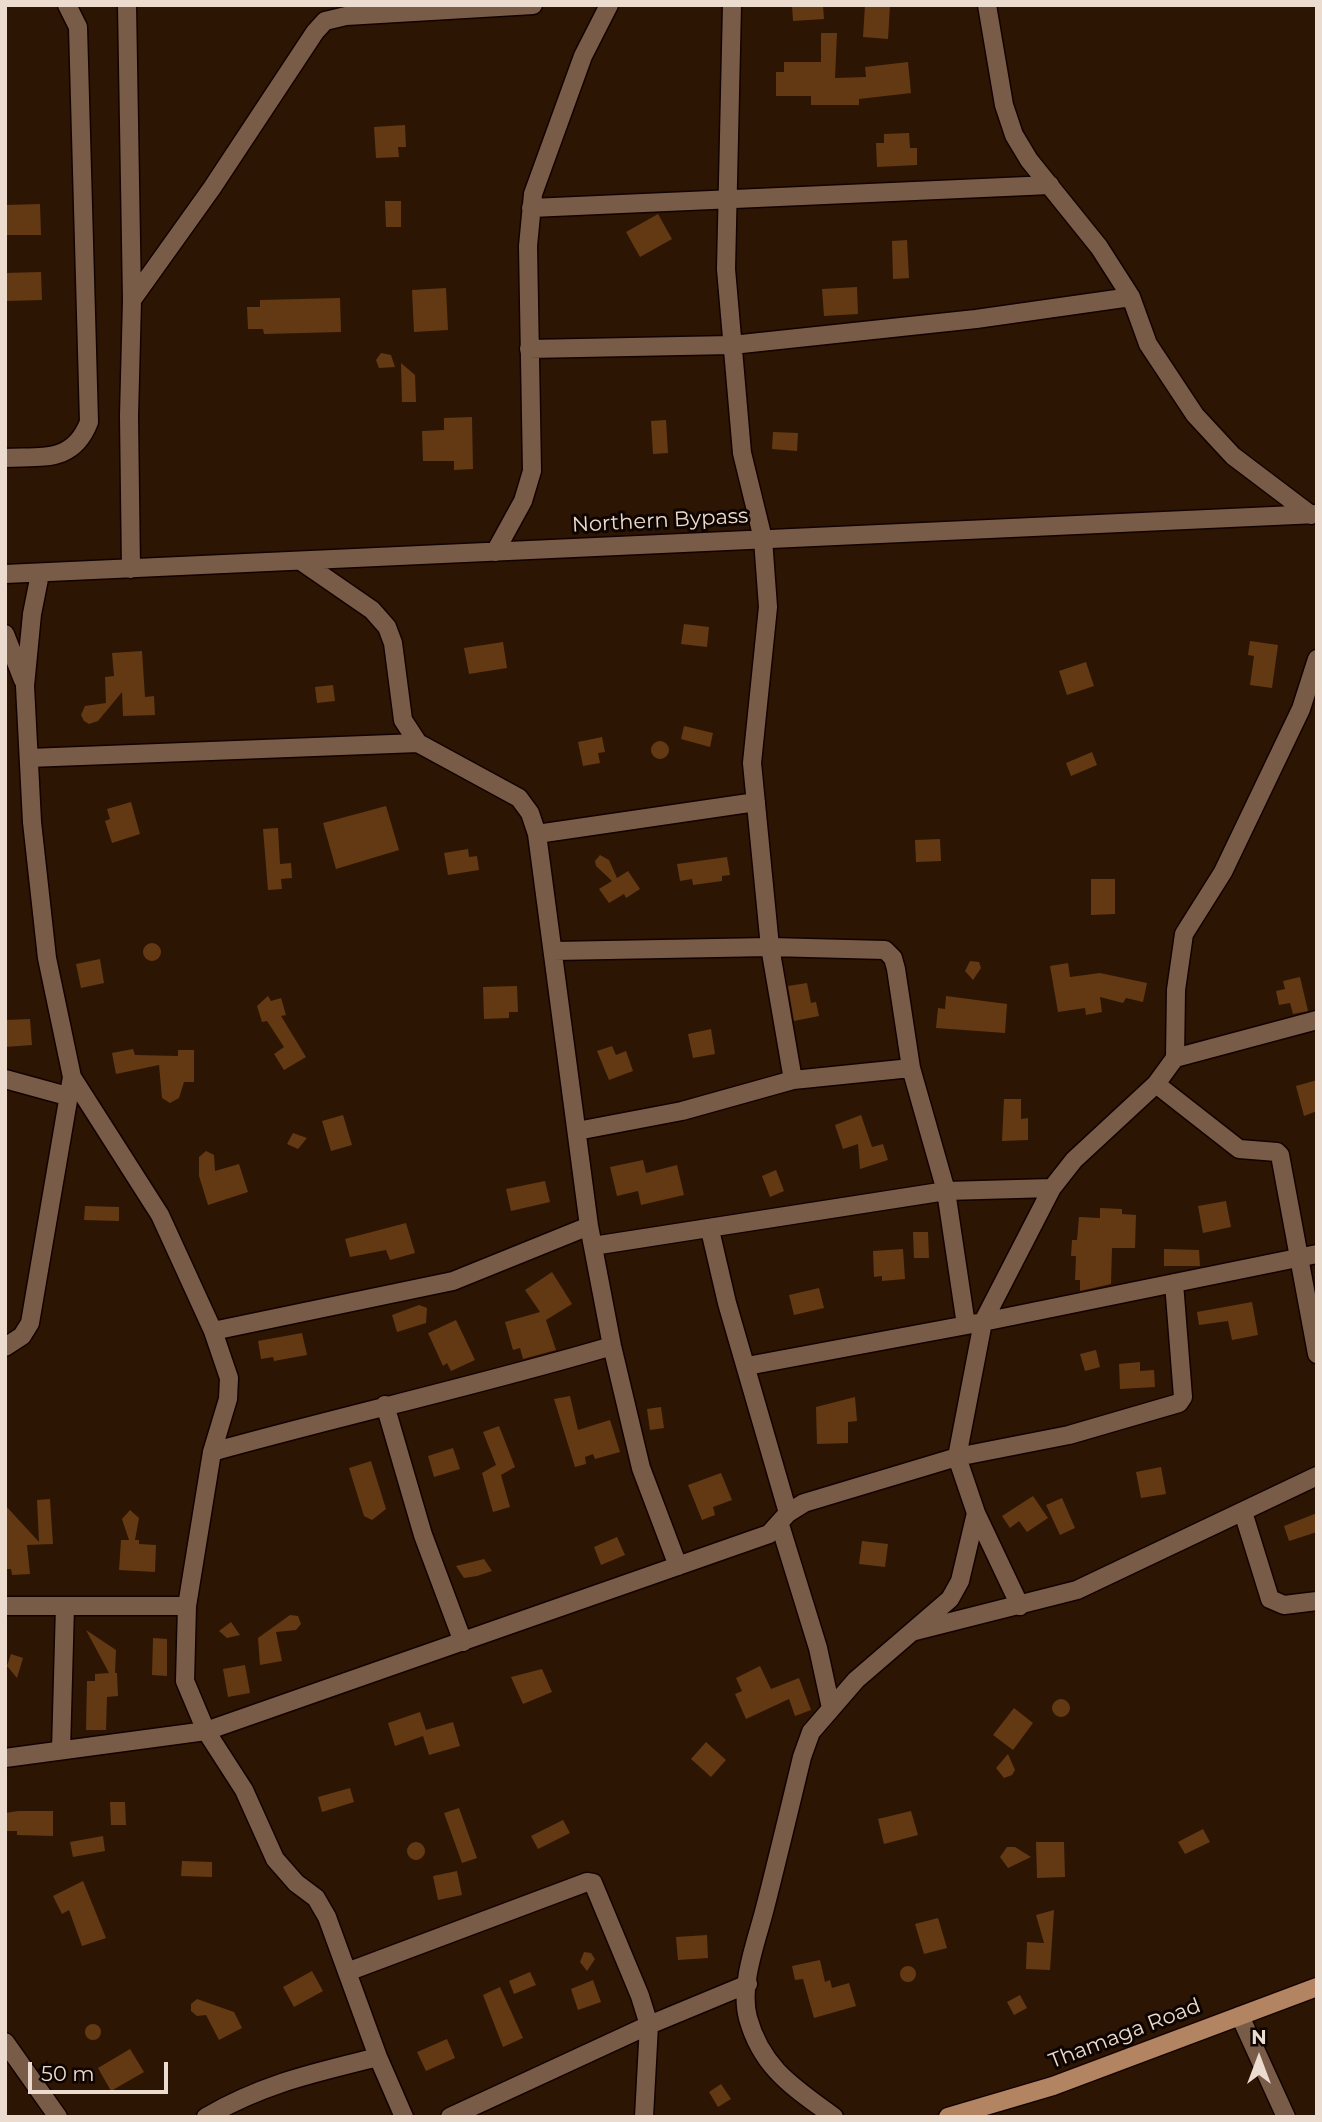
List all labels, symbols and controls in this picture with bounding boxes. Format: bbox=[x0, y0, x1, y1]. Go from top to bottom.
street label: Northern Bypass bbox=[571, 504, 749, 538]
street label: Thamaga Road bbox=[1046, 1993, 1204, 2075]
north arrow bbox=[1224, 2024, 1294, 2094]
text: N bbox=[1251, 2026, 1267, 2049]
scale bar bbox=[32, 2048, 172, 2092]
text: 50 m bbox=[41, 2061, 95, 2086]

